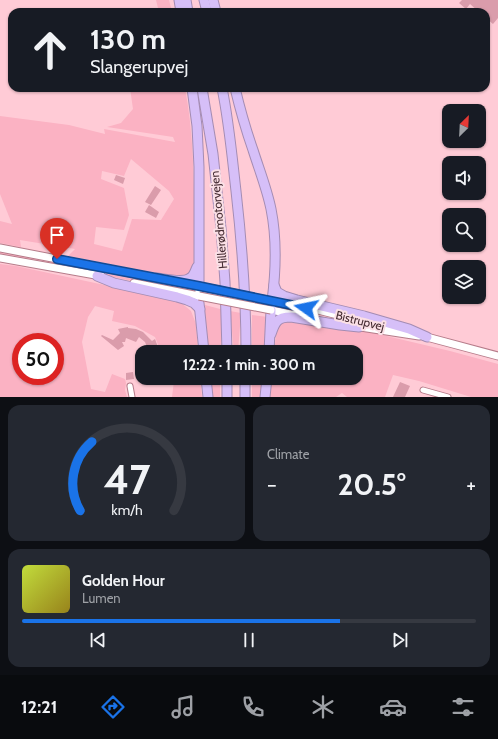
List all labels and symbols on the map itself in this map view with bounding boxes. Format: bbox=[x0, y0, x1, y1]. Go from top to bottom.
north arrow bbox=[442, 104, 486, 148]
street label: Hillerødmotorvejen bbox=[207, 170, 230, 270]
pin bbox=[40, 218, 74, 259]
position arrow bbox=[285, 287, 327, 329]
street label: Bistrupvej bbox=[334, 307, 386, 334]
speed limit sign: 50 bbox=[12, 333, 64, 385]

